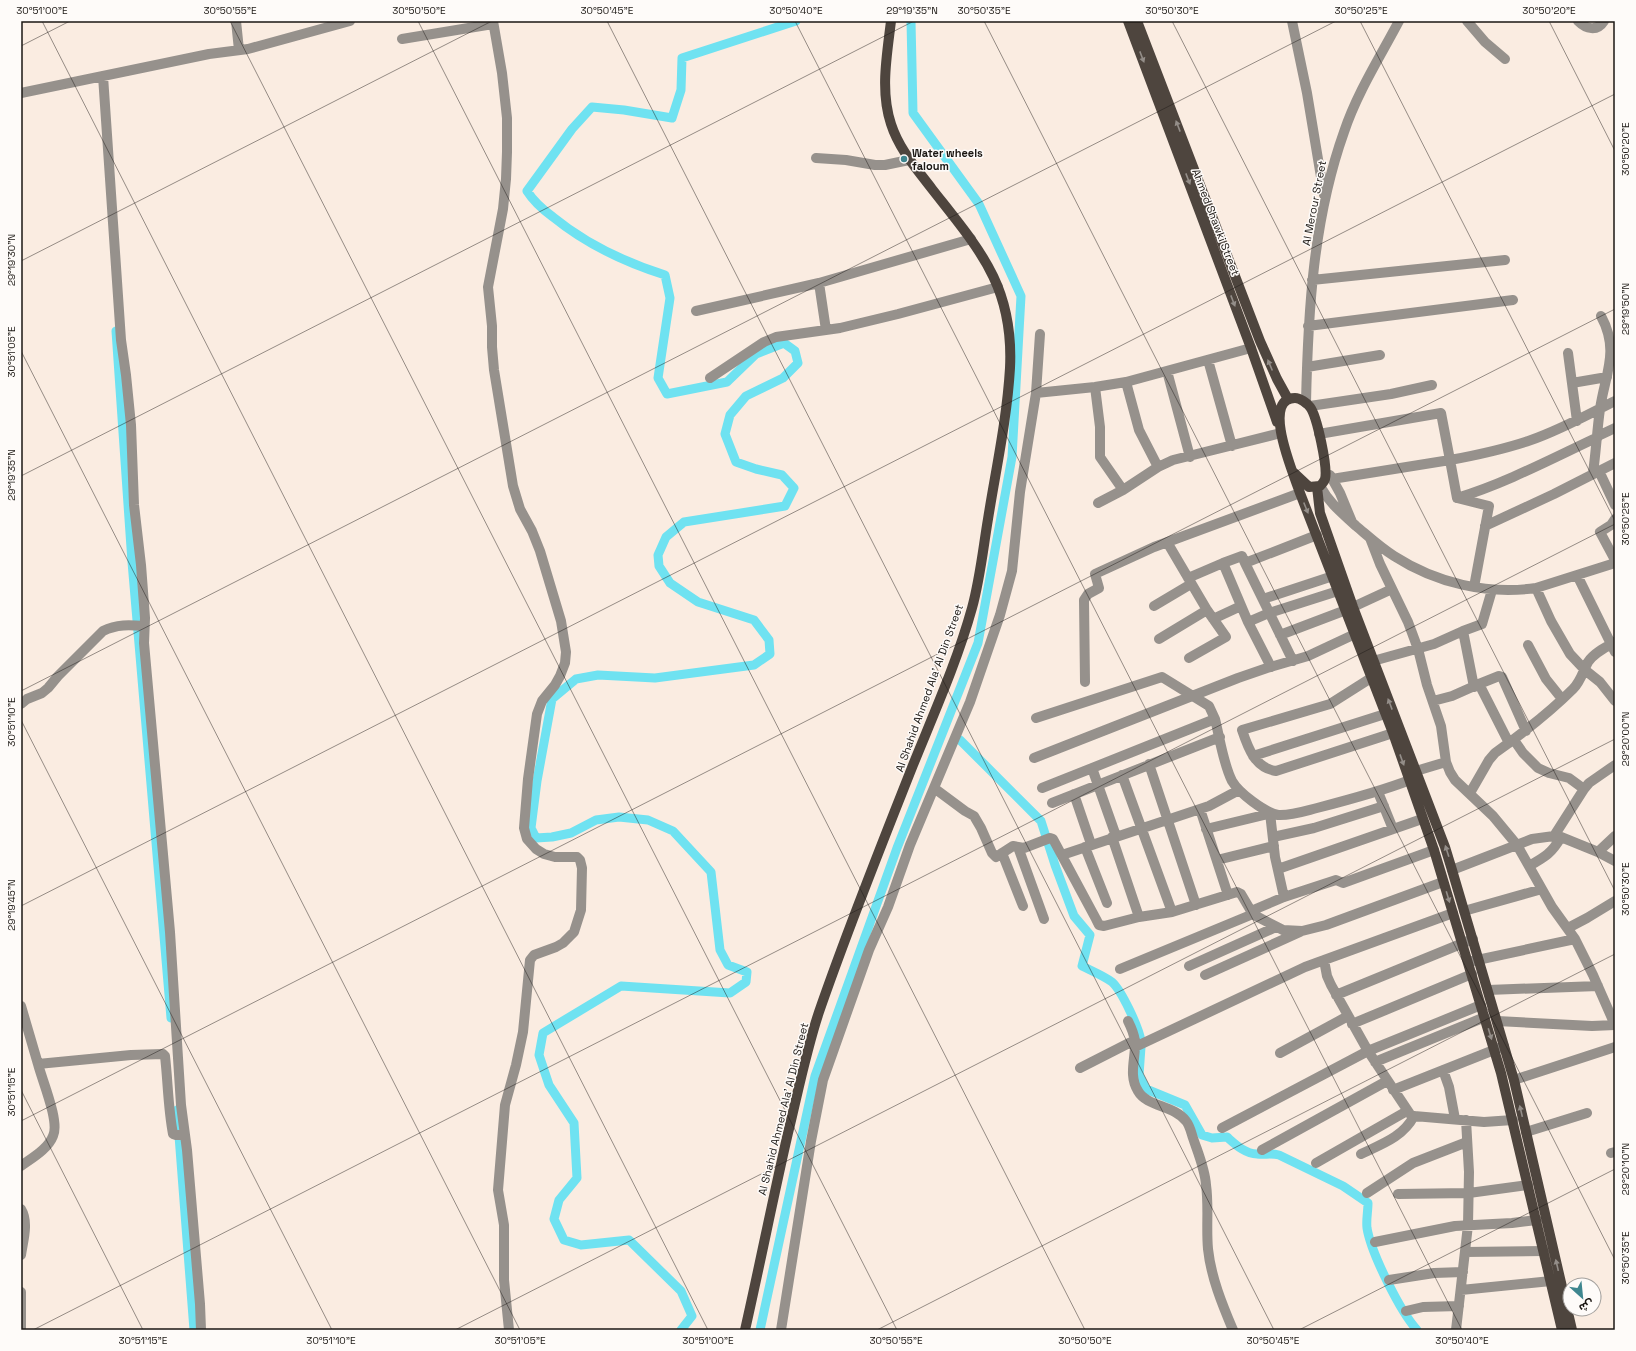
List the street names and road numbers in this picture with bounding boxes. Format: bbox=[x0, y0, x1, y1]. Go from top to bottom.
street label: Al Merour Street bbox=[1299, 159, 1329, 247]
street label: Ahmed Shawki Street bbox=[1189, 167, 1243, 277]
street label: Al Shahid Ahmed Ala' Al Din Street bbox=[892, 602, 966, 774]
street label: Al Shahid Ahmed Ala' Al Din Street bbox=[755, 1021, 811, 1197]

